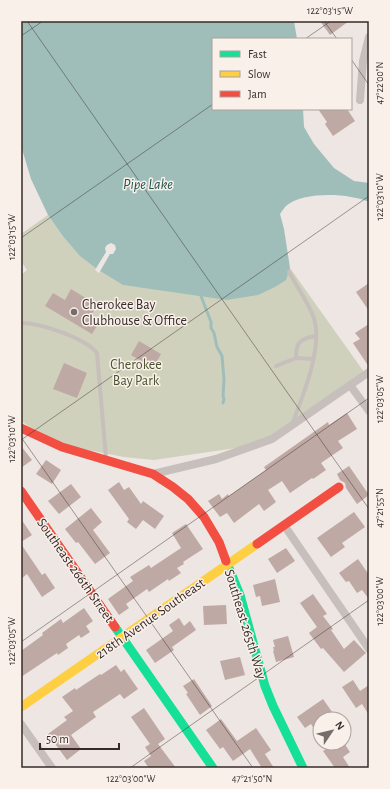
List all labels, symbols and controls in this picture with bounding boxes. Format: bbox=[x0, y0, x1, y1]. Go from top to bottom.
text: 122°03'15"W bbox=[307, 6, 353, 16]
legend bbox=[212, 38, 352, 110]
text: Fast bbox=[248, 48, 267, 60]
text: 47°22'00"N bbox=[375, 62, 385, 104]
text: Slow bbox=[248, 68, 270, 80]
text: Jam bbox=[248, 88, 267, 100]
text: 122°03'10"W bbox=[375, 173, 385, 221]
water label: Pipe Lake bbox=[123, 177, 173, 192]
text: 122°03'15"W bbox=[7, 214, 17, 260]
place label: Cherokee Bay Clubhouse & Office bbox=[82, 298, 187, 328]
marker: Cherokee Bay Clubhouse & Office bbox=[69, 307, 79, 317]
park label: Cherokee Bay Park bbox=[110, 358, 162, 388]
text: 122°03'05"W bbox=[375, 375, 385, 423]
text: 122°03'10"W bbox=[7, 415, 17, 463]
text: 47°21'55"N bbox=[375, 488, 385, 528]
street label: Southeast 266th Street bbox=[34, 516, 117, 626]
street label: Southeast 265th Way bbox=[222, 568, 268, 681]
street label: 218th Avenue Southeast bbox=[93, 576, 208, 662]
text: 122°03'00"W bbox=[375, 576, 385, 625]
text: 122°03'05"W bbox=[7, 617, 17, 665]
north arrow bbox=[312, 711, 352, 751]
text: N bbox=[333, 719, 346, 732]
scale bar bbox=[40, 725, 119, 751]
text: 50 m bbox=[46, 733, 69, 745]
text: 122°03'00"W bbox=[107, 774, 156, 784]
text: 47°21'50"N bbox=[232, 774, 272, 784]

